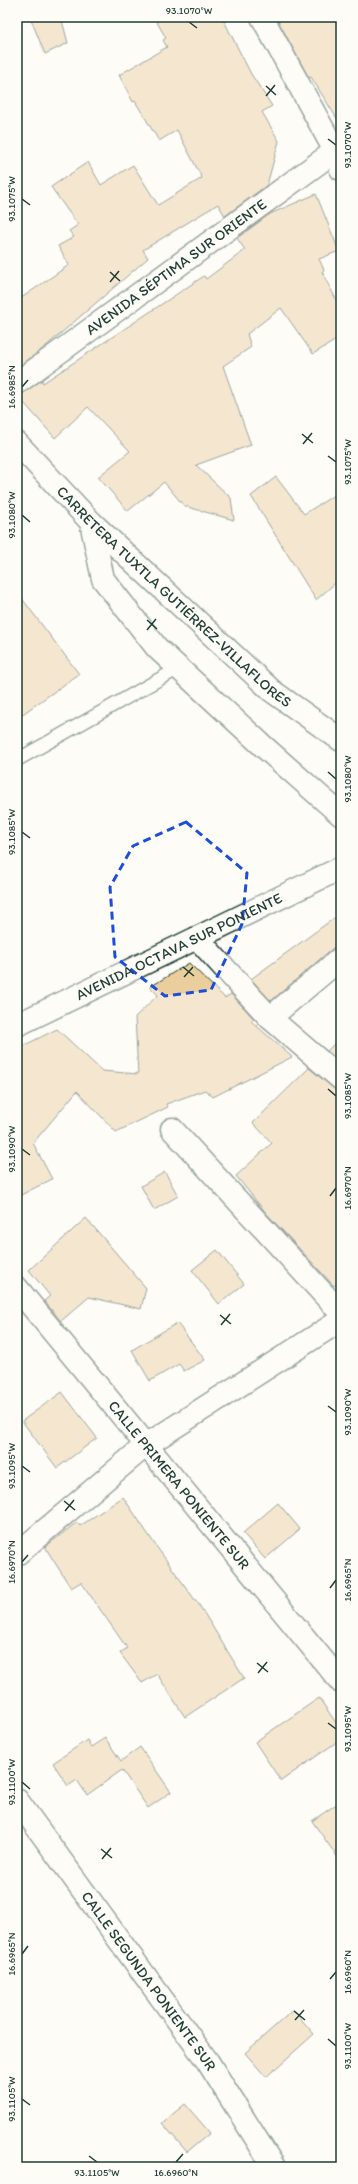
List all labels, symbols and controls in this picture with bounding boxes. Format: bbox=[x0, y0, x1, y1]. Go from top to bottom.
text: 93.1070°W bbox=[166, 4, 213, 17]
text: 93.1070°W bbox=[341, 121, 354, 168]
text: 93.1075°W bbox=[5, 176, 18, 222]
street label: AVENIDA SÉPTIMA SUR ORIENTE bbox=[82, 195, 270, 339]
text: 16.6985°N bbox=[5, 365, 18, 409]
text: 93.1075°W bbox=[341, 439, 354, 485]
street label: CARRETERA TUXTLA GUTIÉRREZ-VILLAFLORES bbox=[53, 482, 295, 711]
text: 93.1080°W bbox=[5, 491, 18, 539]
text: 93.1080°W bbox=[341, 755, 354, 803]
text: 93.1085°W bbox=[5, 808, 18, 855]
street label: AVENIDA OCTAVA SUR PONIENTE bbox=[73, 889, 285, 1004]
text: 93.1085°W bbox=[341, 1072, 354, 1119]
text: 93.1090°W bbox=[5, 1125, 18, 1172]
text: 16.6970°N bbox=[341, 1166, 354, 1210]
text: 93.1090°W bbox=[341, 1388, 354, 1435]
street label: CALLE PRIMERA PONIENTE SUR bbox=[104, 1397, 254, 1573]
text: 93.1095°W bbox=[5, 1443, 18, 1489]
text: 16.6970°N bbox=[5, 1540, 18, 1584]
text: 16.6965°N bbox=[341, 1558, 354, 1602]
text: 93.1095°W bbox=[341, 1706, 354, 1752]
text: 93.1100°W bbox=[5, 1758, 18, 1805]
street label: CALLE SEGUNDA PONIENTE SUR bbox=[78, 1888, 220, 2074]
text: 16.6965°N bbox=[5, 1932, 18, 1976]
text: 16.6960°N bbox=[341, 1950, 354, 1994]
text: 93.1100°W bbox=[341, 2022, 354, 2069]
text: 93.1105°W bbox=[5, 2076, 18, 2122]
text: 93.1105°W bbox=[74, 2166, 120, 2179]
text: 16.6960°N bbox=[154, 2166, 198, 2179]

